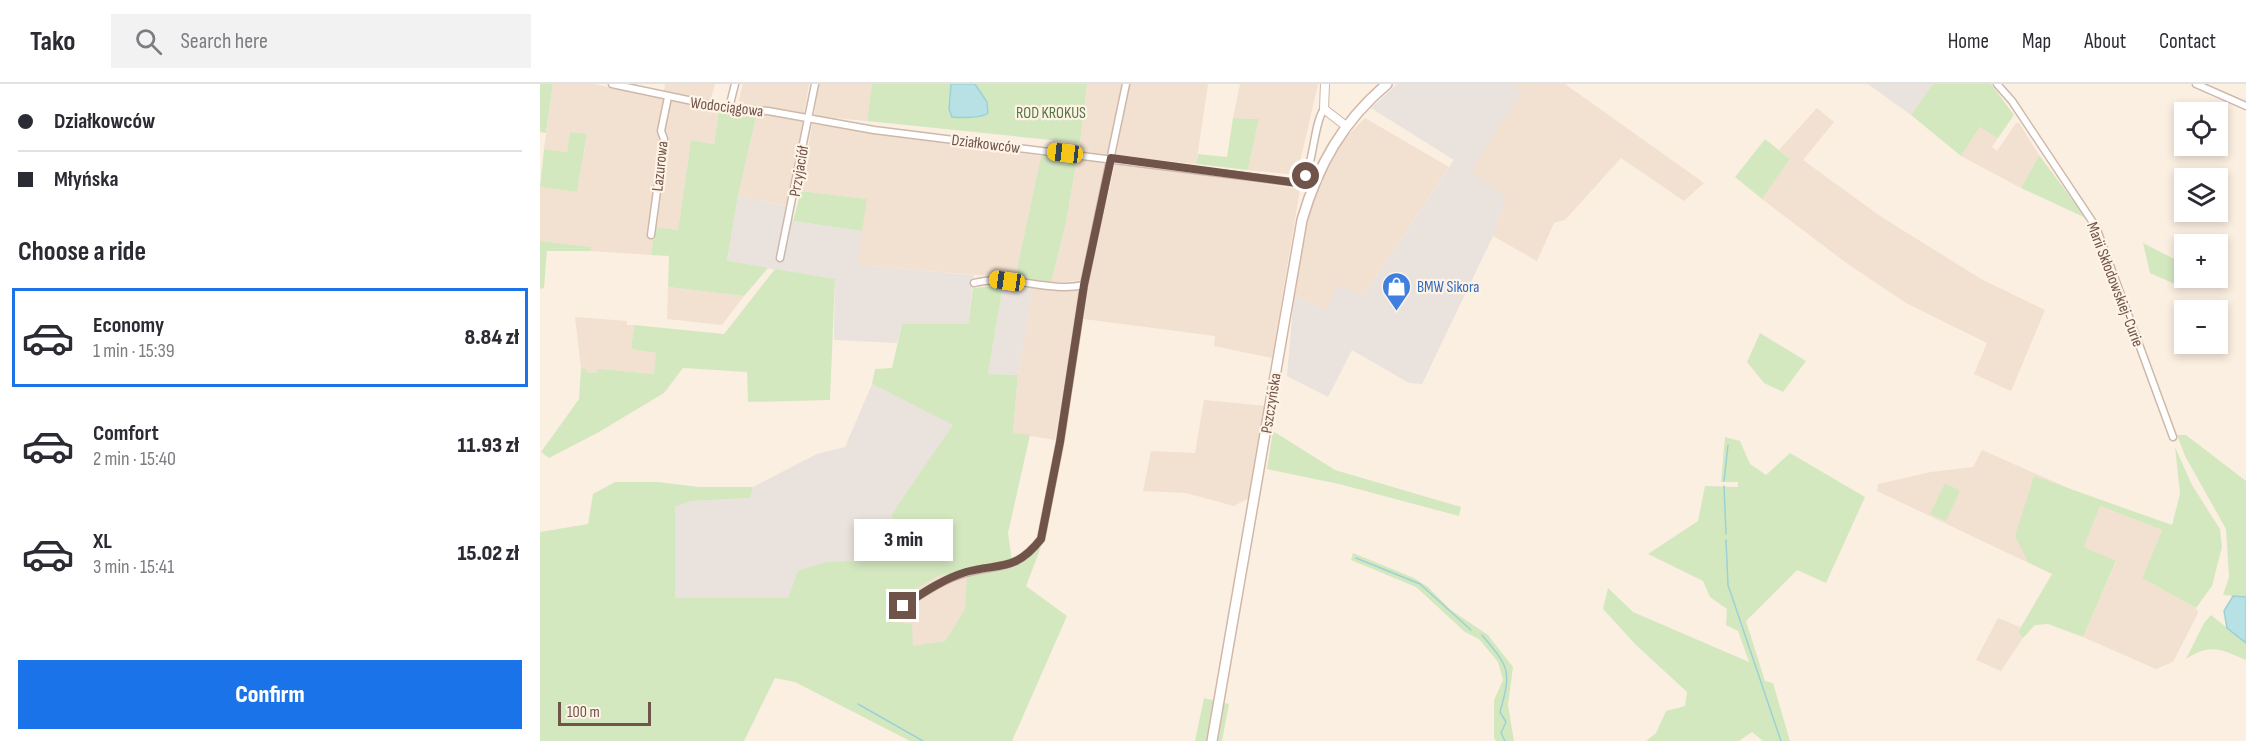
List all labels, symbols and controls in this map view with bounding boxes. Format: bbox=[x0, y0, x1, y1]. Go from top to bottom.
search box bbox=[111, 14, 531, 68]
text: Tako bbox=[30, 25, 75, 58]
icon: search bbox=[132, 25, 165, 58]
text: Search here bbox=[180, 28, 268, 55]
text: Home bbox=[1948, 29, 1989, 54]
text: Map bbox=[2022, 29, 2051, 54]
text: About bbox=[2084, 29, 2126, 54]
text: Contact bbox=[2159, 29, 2216, 54]
street label: Wodociągowa bbox=[689, 94, 764, 121]
map controls bbox=[2174, 102, 2228, 354]
button: locate bbox=[2174, 102, 2228, 156]
park label: ROD KROKUS bbox=[1016, 104, 1086, 123]
text: Działkowców bbox=[54, 108, 155, 135]
street label: Działkowców bbox=[950, 131, 1021, 158]
street label: Lazurowa bbox=[648, 140, 673, 192]
car bbox=[1046, 142, 1084, 164]
street label: Przyjaciół bbox=[786, 143, 813, 198]
route start bbox=[1292, 162, 1319, 189]
text: Młyńska bbox=[54, 166, 118, 193]
button: layers bbox=[2174, 168, 2228, 222]
street label: Marii Skłodowskiej-Curie bbox=[2082, 220, 2147, 350]
button: + bbox=[2174, 234, 2228, 288]
text: Choose a ride bbox=[18, 236, 146, 268]
car bbox=[988, 270, 1026, 292]
shop icon: BMW Sikora bbox=[1380, 270, 1412, 312]
place label: BMW Sikora bbox=[1417, 278, 1479, 297]
button: − bbox=[2174, 300, 2228, 354]
icon: car bbox=[21, 311, 75, 365]
text: Economy bbox=[93, 312, 164, 339]
text: 8.84 zł bbox=[464, 324, 519, 351]
text: 1 min · 15:39 bbox=[93, 339, 175, 363]
street label: Pszczyńska bbox=[1257, 372, 1286, 435]
icon: car bbox=[21, 419, 75, 473]
text: Comfort bbox=[93, 420, 159, 447]
text: 11.93 zł bbox=[458, 432, 519, 459]
text: 2 min · 15:40 bbox=[93, 447, 176, 471]
callout: 3 min bbox=[854, 519, 952, 561]
icon: car bbox=[21, 527, 75, 581]
text: XL bbox=[93, 528, 112, 555]
text: 3 min bbox=[884, 528, 923, 552]
text: 15.02 zł bbox=[457, 540, 519, 567]
text: 3 min · 15:41 bbox=[93, 555, 174, 579]
route end bbox=[889, 592, 916, 619]
button: Confirm bbox=[18, 660, 522, 729]
scale bar bbox=[558, 699, 651, 726]
text: 100 m bbox=[567, 703, 600, 722]

